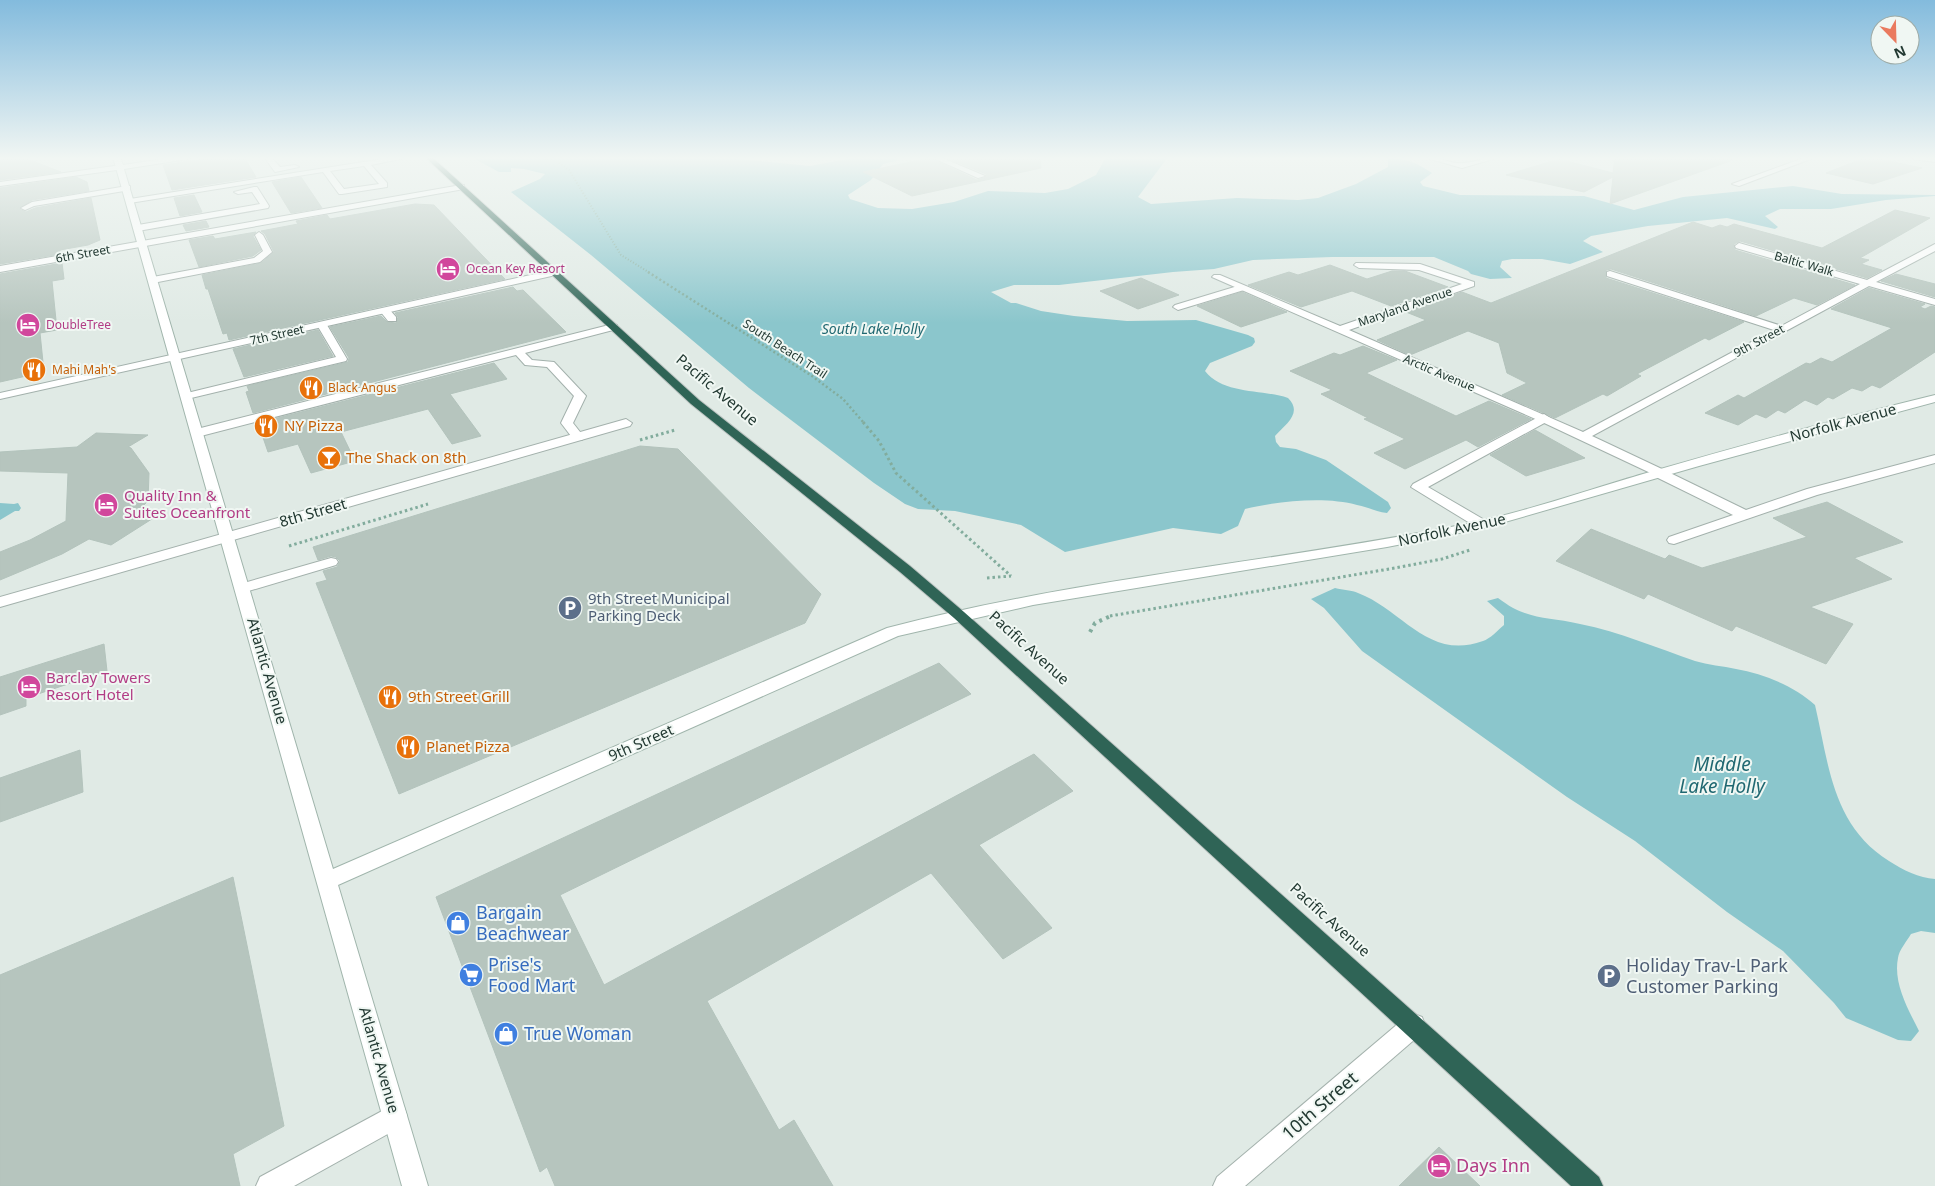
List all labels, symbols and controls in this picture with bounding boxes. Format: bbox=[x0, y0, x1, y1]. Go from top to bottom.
north arrow bbox=[1870, 15, 1920, 65]
text: N bbox=[1891, 41, 1909, 63]
street label: 6th Street bbox=[54, 240, 112, 267]
street label: Baltic Walk bbox=[1772, 247, 1836, 280]
hotel icon: Ocean Key Resort bbox=[435, 256, 461, 282]
place label: Ocean Key Resort bbox=[466, 260, 566, 277]
street label: Maryland Avenue bbox=[1355, 282, 1454, 331]
hotel icon: DoubleTree bbox=[15, 312, 41, 338]
street label: South Beach Trail bbox=[740, 315, 831, 382]
place label: DoubleTree bbox=[46, 316, 111, 333]
water label: South Lake Holly bbox=[822, 319, 926, 338]
street label: 7th Street bbox=[248, 320, 306, 349]
street label: 9th Street bbox=[1730, 320, 1788, 361]
street label: Pacific Avenue bbox=[672, 349, 763, 429]
street label: Arctic Avenue bbox=[1401, 350, 1478, 395]
restaurant icon: Mahi Mah's bbox=[21, 357, 47, 383]
place label: Mahi Mah's bbox=[52, 361, 117, 378]
restaurant icon: Black Angus bbox=[298, 375, 324, 401]
place label: Black Angus bbox=[328, 379, 397, 396]
street label: Norfolk Avenue bbox=[1787, 398, 1898, 446]
restaurant icon: NY Pizza bbox=[253, 413, 279, 439]
place label: NY Pizza bbox=[284, 415, 343, 435]
bar icon: The Shack on 8th bbox=[316, 445, 342, 471]
place label: The Shack on 8th bbox=[346, 447, 467, 467]
place label: Quality Inn & Suites Oceanfront bbox=[124, 485, 251, 522]
hotel icon: Quality Inn & Suites Oceanfront bbox=[93, 492, 119, 518]
street label: 8th Street bbox=[277, 493, 349, 531]
street label: Norfolk Avenue bbox=[1396, 508, 1507, 550]
place label: 9th Street Municipal Parking Deck bbox=[588, 588, 730, 625]
parking icon: 9th Street Municipal Parking Deck bbox=[557, 595, 583, 621]
street label: Pacific Avenue bbox=[985, 606, 1074, 689]
street label: Atlantic Avenue bbox=[243, 615, 293, 726]
place label: Barclay Towers Resort Hotel bbox=[46, 667, 151, 704]
hotel icon: Barclay Towers Resort Hotel bbox=[16, 674, 42, 700]
restaurant icon: 9th Street Grill bbox=[377, 684, 403, 710]
place label: 9th Street Grill bbox=[408, 686, 510, 706]
street label: 9th Street bbox=[605, 719, 677, 765]
restaurant icon: Planet Pizza bbox=[395, 734, 421, 760]
place label: Planet Pizza bbox=[426, 736, 510, 756]
water label: Middle Lake Holly bbox=[1679, 751, 1766, 799]
street label: Pacific Avenue bbox=[1286, 878, 1375, 961]
place label: Bargain Beachwear bbox=[476, 900, 570, 945]
shop icon: Bargain Beachwear bbox=[445, 910, 471, 936]
place label: Prise's Food Mart bbox=[488, 952, 576, 997]
place label: Holiday Trav-L Park Customer Parking bbox=[1626, 953, 1788, 998]
supermarket icon: Prise's Food Mart bbox=[458, 962, 484, 988]
parking icon: Holiday Trav-L Park Customer Parking bbox=[1596, 963, 1622, 989]
street label: Atlantic Avenue bbox=[355, 1004, 405, 1115]
shop icon: True Woman bbox=[493, 1021, 519, 1047]
place label: True Woman bbox=[524, 1021, 632, 1045]
street label: 10th Street bbox=[1276, 1065, 1363, 1145]
hotel icon: Days Inn bbox=[1426, 1153, 1452, 1179]
place label: Days Inn bbox=[1456, 1153, 1530, 1177]

